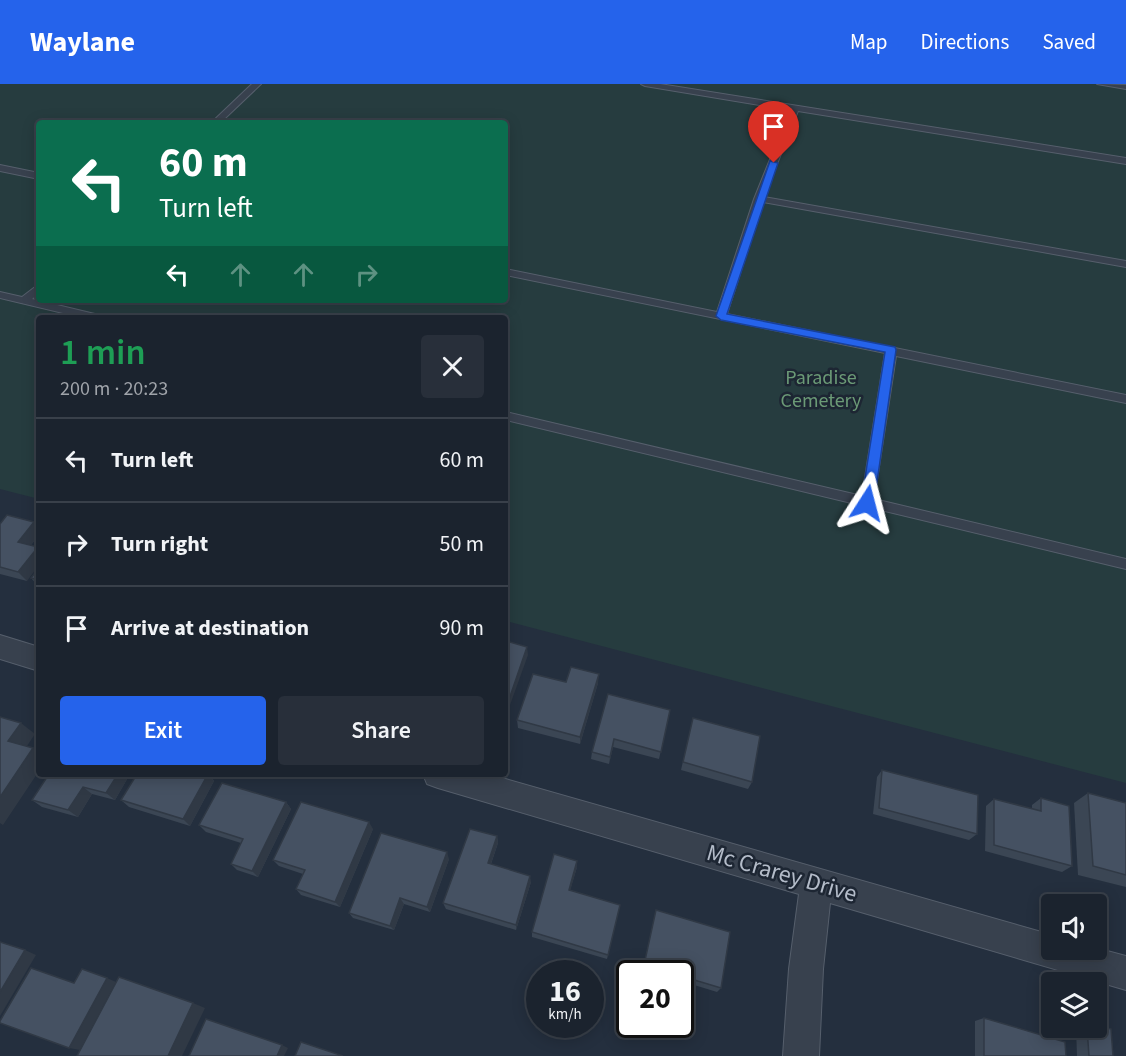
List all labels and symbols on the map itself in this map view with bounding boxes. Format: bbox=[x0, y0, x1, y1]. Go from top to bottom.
pin bbox=[748, 101, 799, 163]
park label: Paradise Cemetery bbox=[781, 364, 862, 415]
position arrow bbox=[835, 471, 899, 535]
street label: Mc Crarey Drive bbox=[703, 835, 861, 912]
speed limit sign: 20 bbox=[616, 960, 694, 1038]

